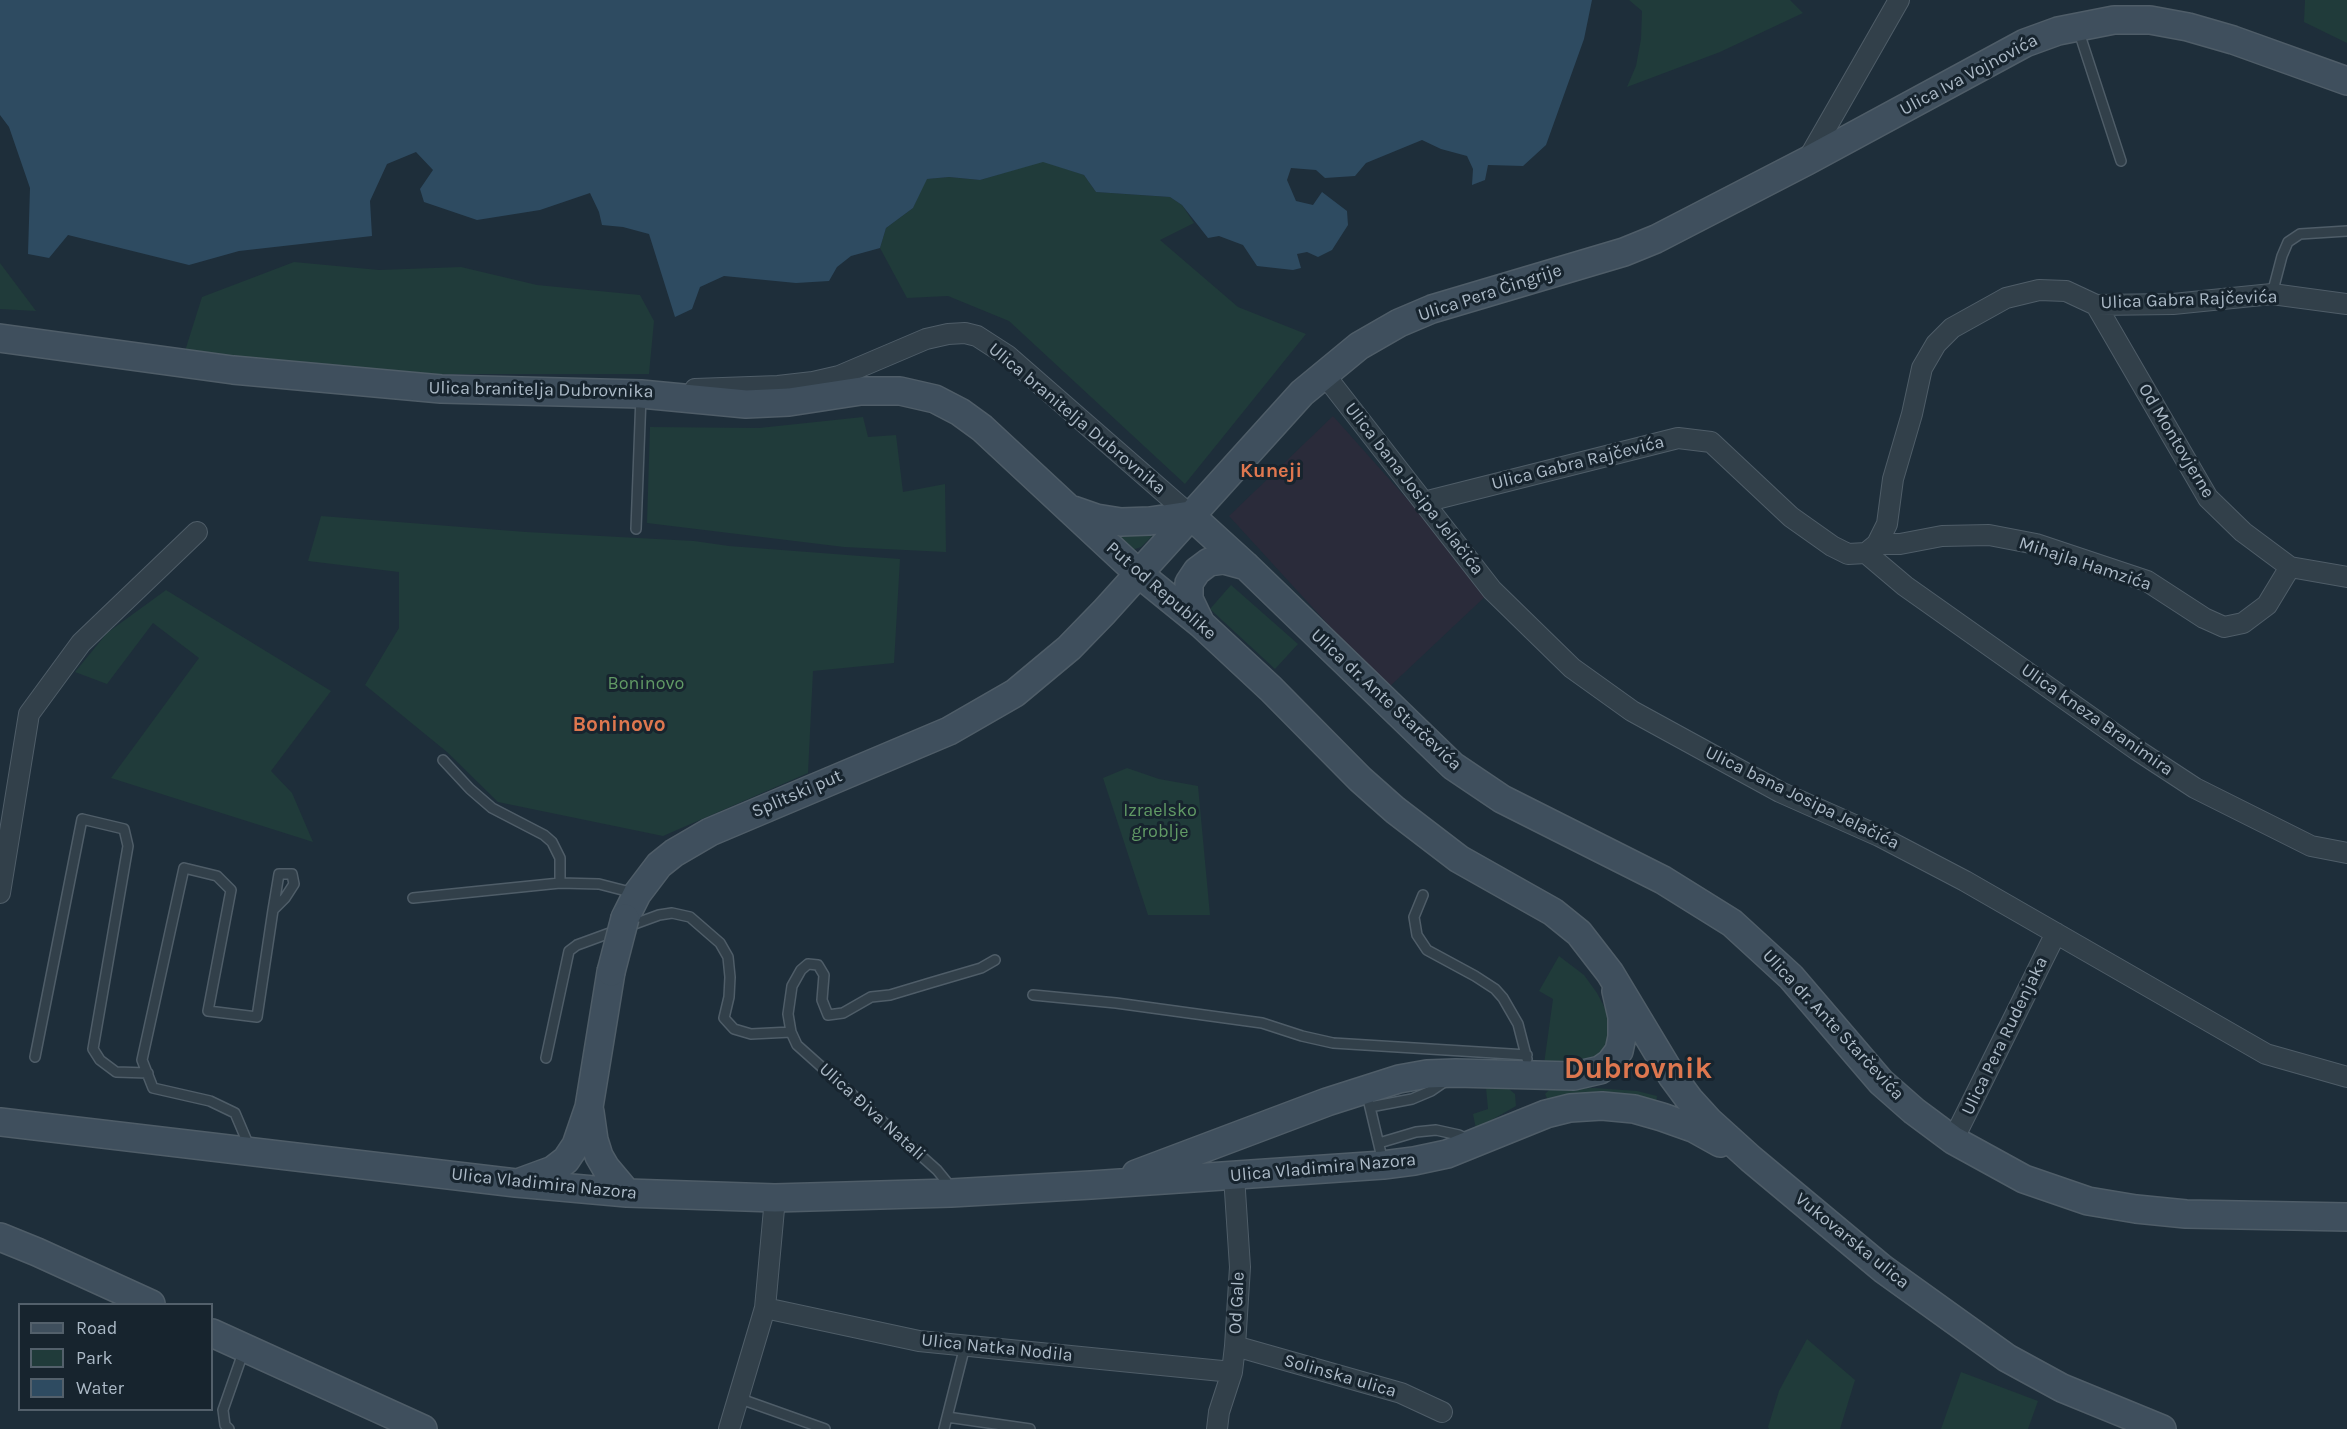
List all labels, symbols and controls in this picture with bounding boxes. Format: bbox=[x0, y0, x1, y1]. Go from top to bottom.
street label: Ulica Iva Vojnovića bbox=[1896, 29, 2042, 121]
street label: Ulica Pera Čingrije bbox=[1415, 260, 1565, 326]
street label: Ulica Gabra Rajčevića bbox=[2100, 286, 2278, 314]
street label: Ulica branitelja Dubrovnika bbox=[984, 338, 1170, 500]
street label: Ulica branitelja Dubrovnika bbox=[428, 377, 654, 403]
street label: Od Montovjerne bbox=[2133, 380, 2219, 502]
street label: Ulica bana Josipa Jelačića bbox=[1340, 398, 1488, 580]
street label: Ulica Gabra Rajčevića bbox=[1489, 431, 1667, 495]
district label: Kuneji bbox=[1240, 459, 1302, 483]
street label: Mihajla Hamzića bbox=[2016, 532, 2154, 596]
street label: Put od Republike bbox=[1102, 537, 1220, 645]
street label: Ulica dr. Ante Starčevića bbox=[1306, 625, 1466, 775]
street label: Ulica kneza Branimira bbox=[2017, 659, 2177, 781]
park label: Boninovo bbox=[608, 673, 684, 695]
district label: Boninovo bbox=[572, 712, 666, 738]
street label: Ulica bana Josipa Jelačića bbox=[1701, 742, 1903, 854]
street label: Splitski put bbox=[749, 765, 845, 823]
park label: Izraelsko groblje bbox=[1123, 800, 1197, 842]
street label: Ulica dr. Ante Starčevića bbox=[1758, 945, 1908, 1105]
street label: Ulica Pera Rudenjaka bbox=[1957, 953, 2053, 1119]
district label: Dubrovnik bbox=[1564, 1051, 1712, 1087]
street label: Ulica Điva Natali bbox=[814, 1059, 930, 1165]
street label: Ulica Vladimira Nazora bbox=[1229, 1149, 1417, 1187]
street label: Ulica Vladimira Nazora bbox=[450, 1164, 638, 1204]
street label: Vukovarska ulica bbox=[1791, 1188, 1913, 1294]
street label: Od Gale bbox=[1225, 1271, 1249, 1335]
legend bbox=[18, 1303, 213, 1411]
text: Road bbox=[76, 1317, 117, 1339]
street label: Ulica Natka Nodila bbox=[920, 1329, 1074, 1367]
text: Park bbox=[76, 1347, 113, 1369]
street label: Solinska ulica bbox=[1281, 1350, 1399, 1402]
text: Water bbox=[76, 1377, 124, 1399]

